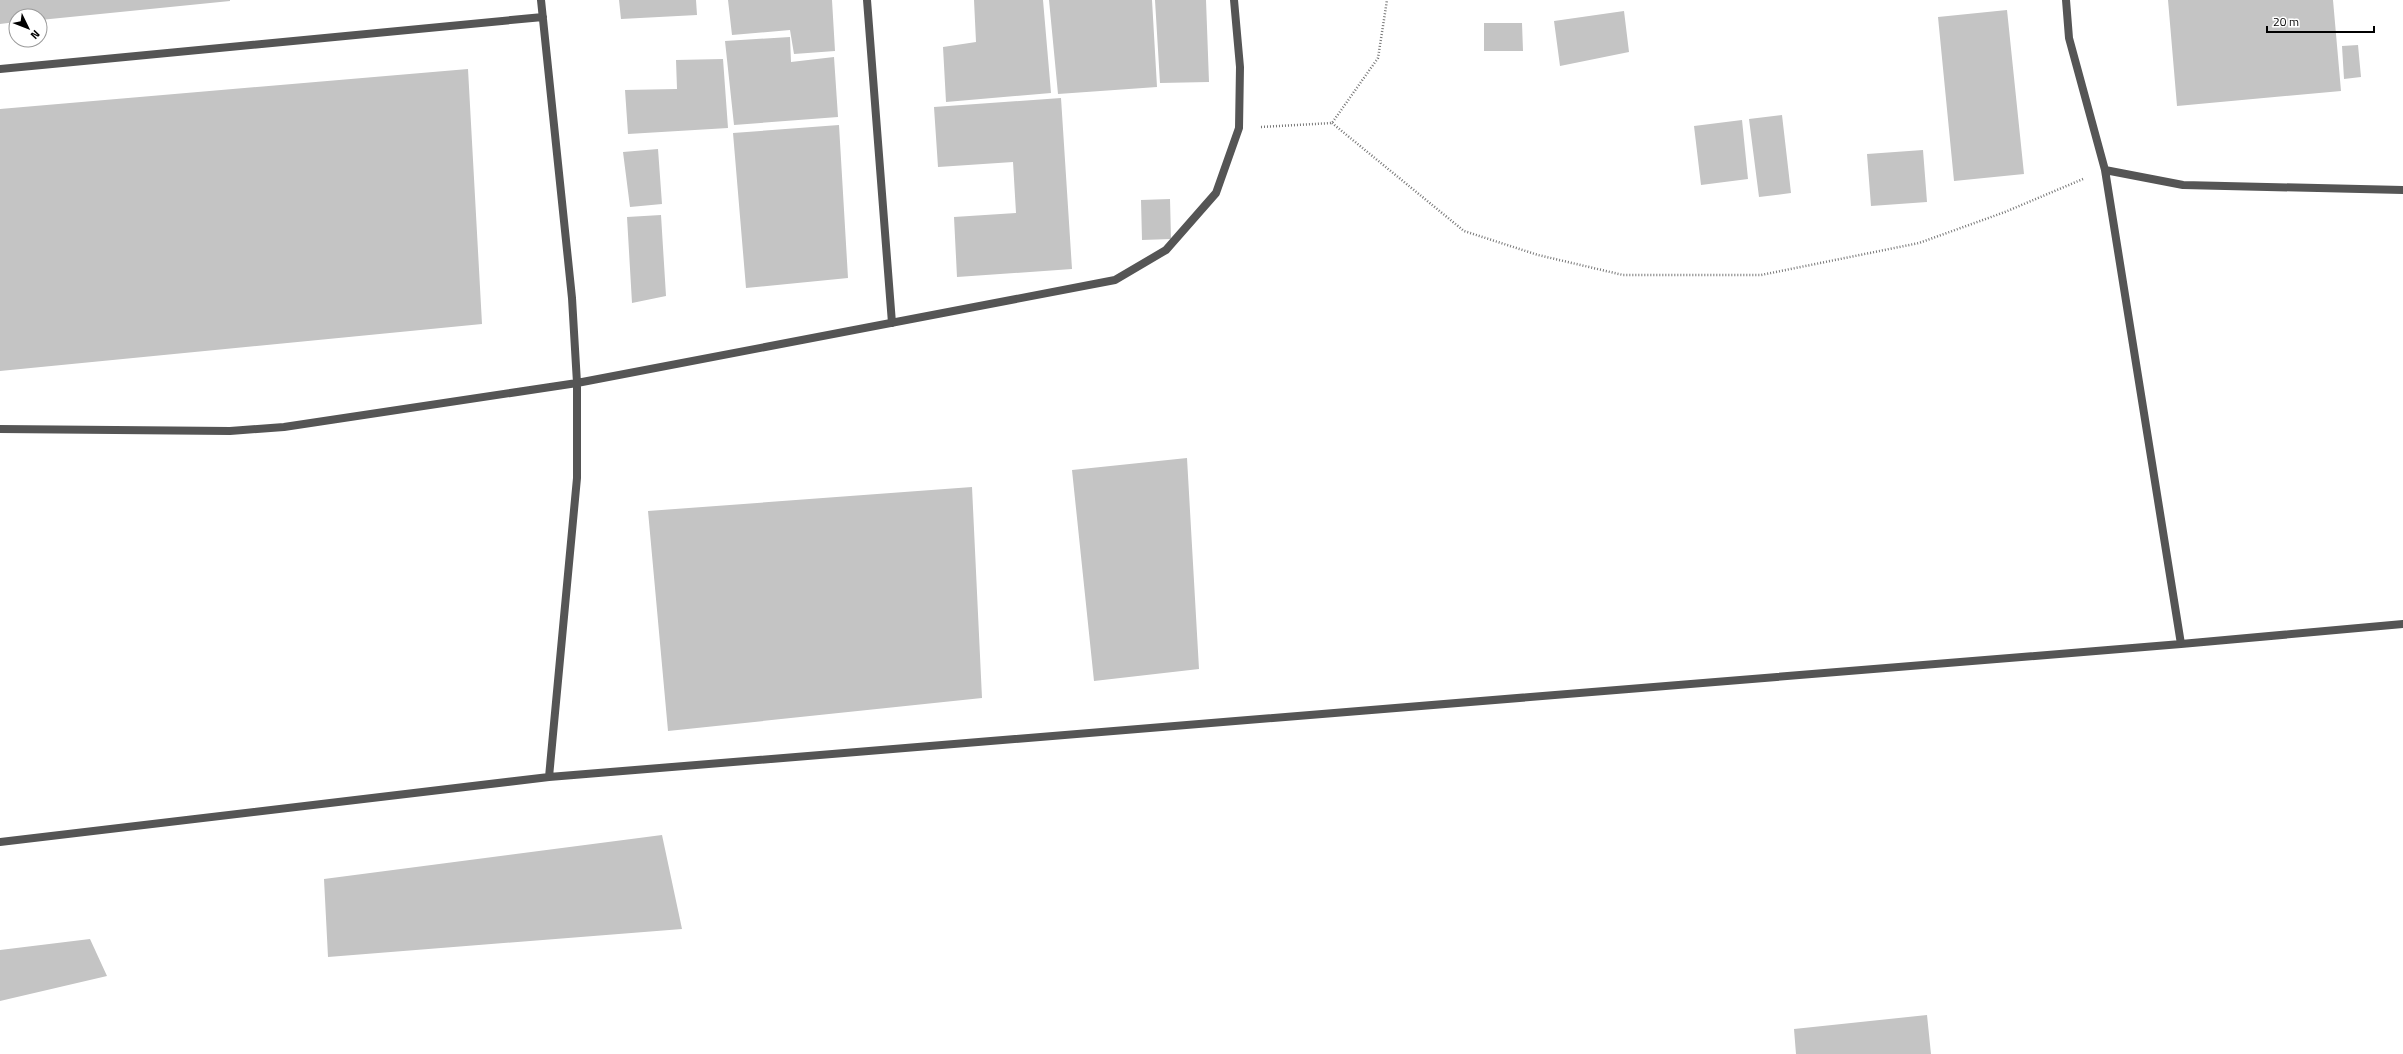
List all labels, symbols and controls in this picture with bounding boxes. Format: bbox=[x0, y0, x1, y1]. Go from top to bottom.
north arrow bbox=[8, 8, 48, 48]
scale bar bbox=[2267, 8, 2374, 34]
text: 20 m bbox=[2273, 12, 2299, 31]
text: N bbox=[27, 27, 44, 43]

